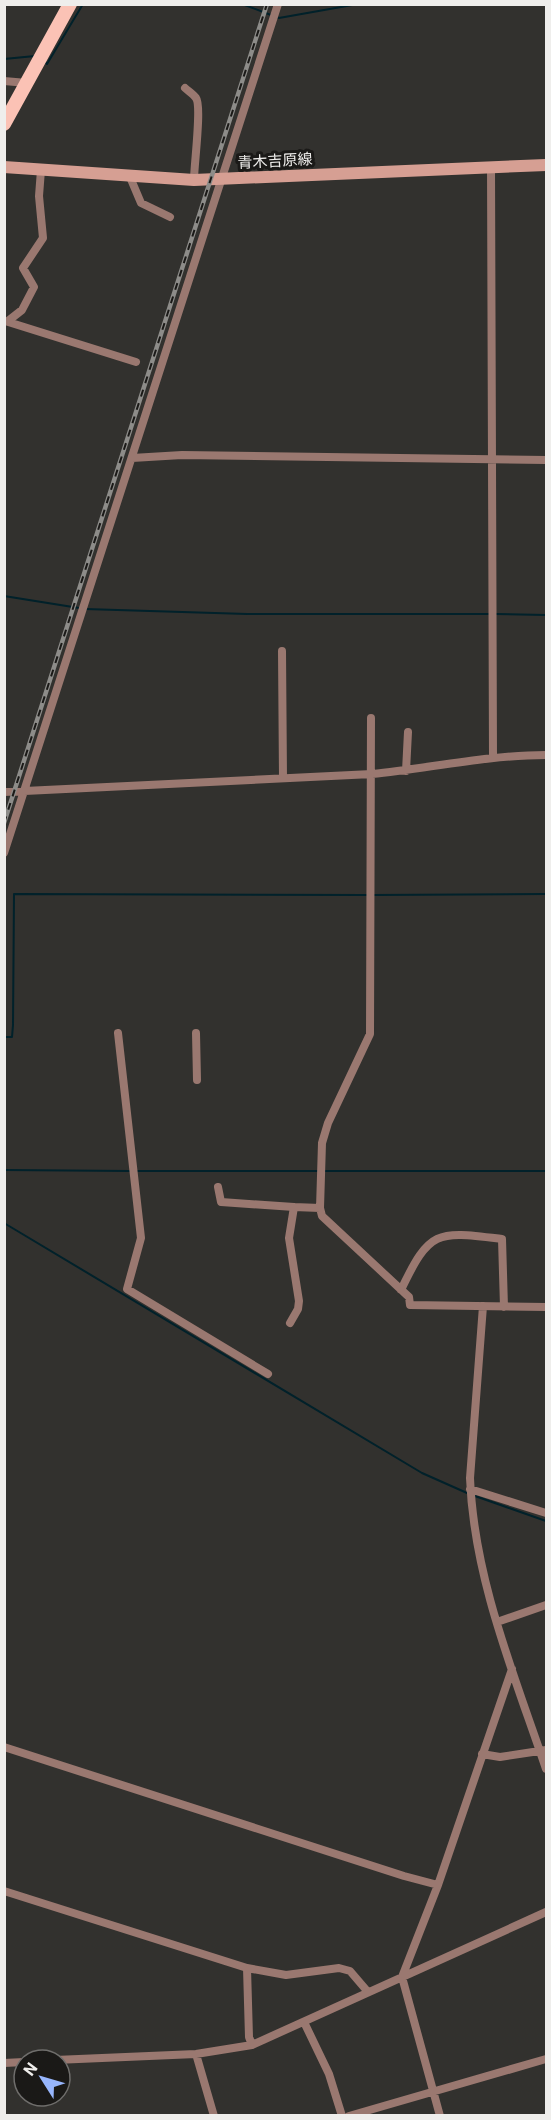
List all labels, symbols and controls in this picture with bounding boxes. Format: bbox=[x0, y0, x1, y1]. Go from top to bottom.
street label: 青木吉原線 bbox=[237, 150, 313, 172]
north arrow bbox=[12, 2048, 72, 2108]
text: N bbox=[19, 2059, 41, 2080]

